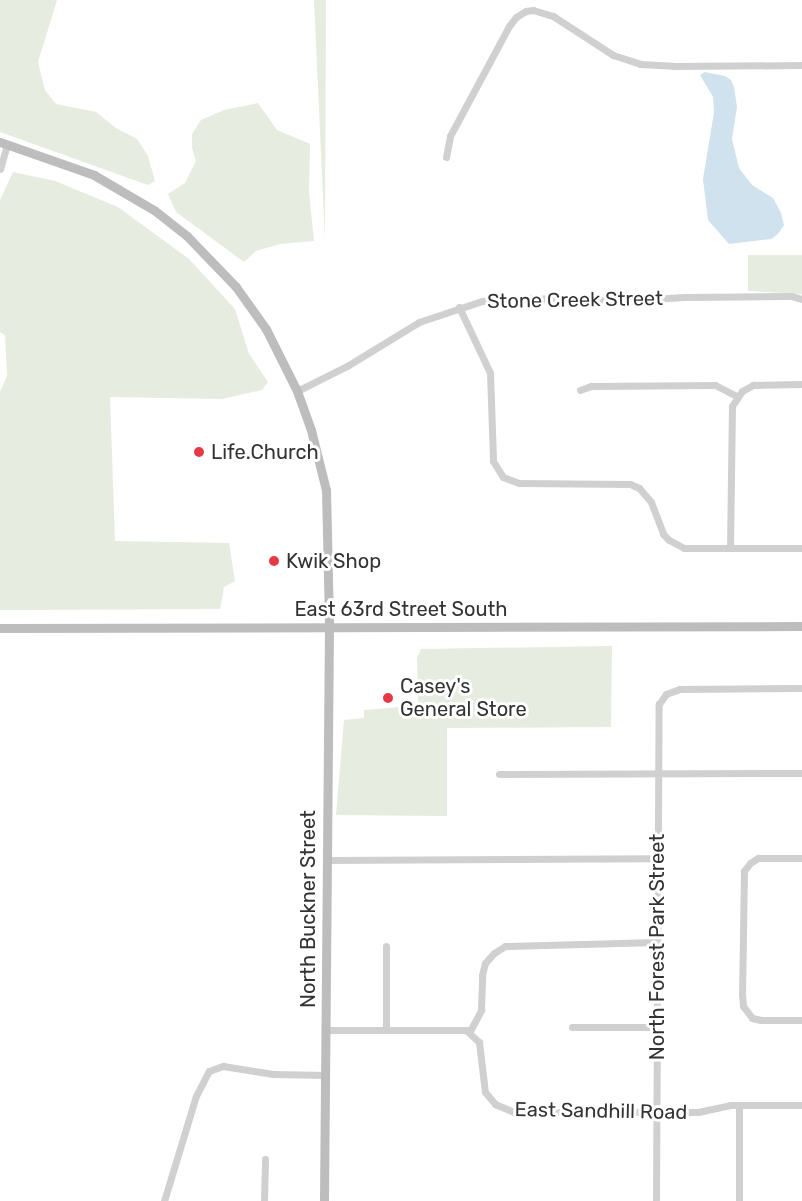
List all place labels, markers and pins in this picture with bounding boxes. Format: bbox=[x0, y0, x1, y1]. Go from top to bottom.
place label: Life.Church bbox=[211, 440, 319, 464]
marker: Life.Church bbox=[192, 445, 206, 459]
place label: Kwik Shop bbox=[286, 549, 381, 573]
marker: Kwik Shop bbox=[267, 554, 281, 568]
place label: Casey's General Store bbox=[400, 674, 527, 721]
marker: Casey's General Store bbox=[381, 691, 395, 705]

